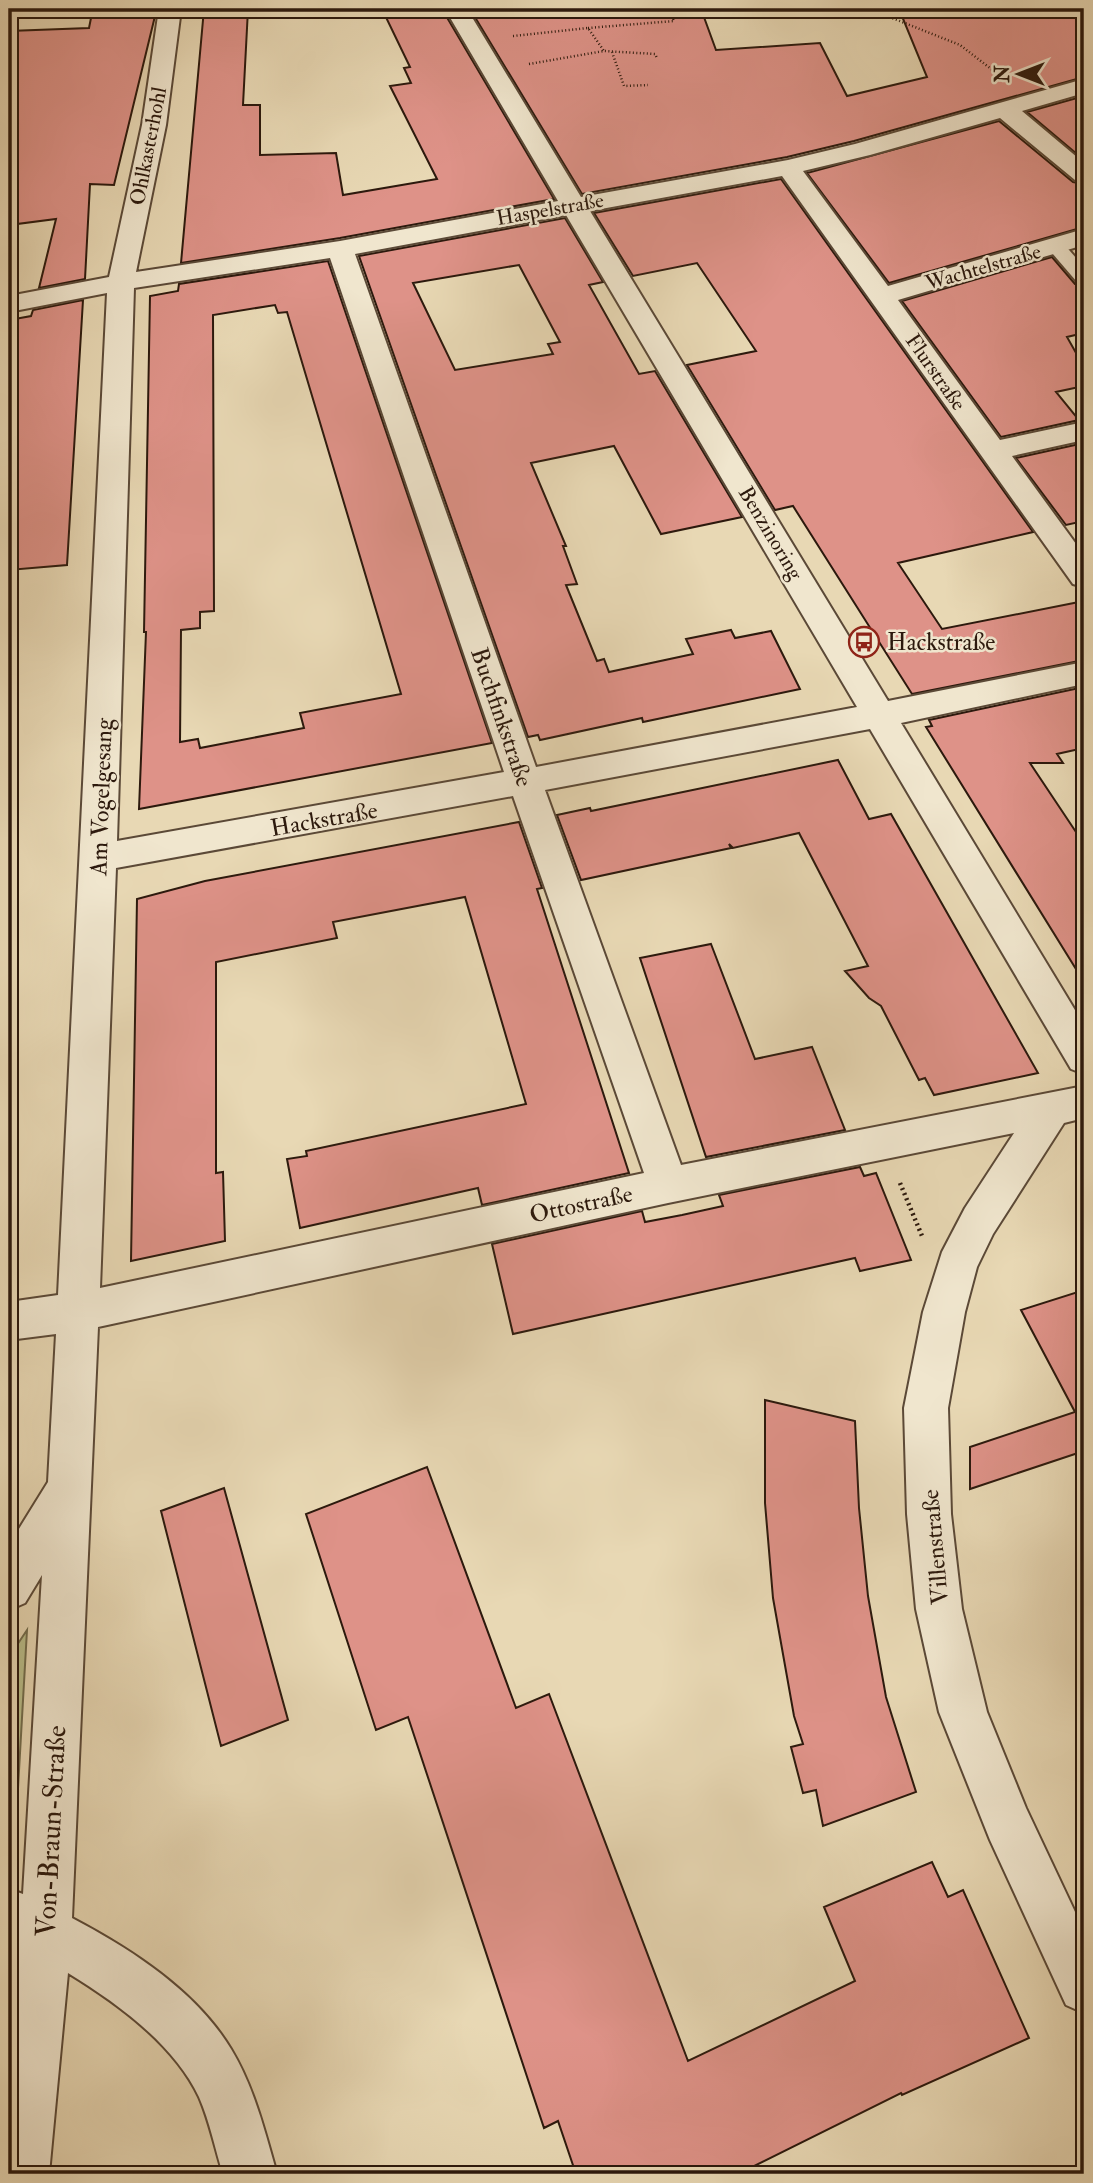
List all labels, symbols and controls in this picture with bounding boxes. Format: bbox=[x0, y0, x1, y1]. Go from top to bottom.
north arrow bbox=[984, 38, 1054, 108]
text: N bbox=[991, 65, 1015, 84]
street label: Ohlkasterhohl bbox=[124, 84, 173, 207]
street label: Haspelstraße bbox=[494, 187, 606, 232]
street label: Wachtelstraße bbox=[921, 238, 1044, 297]
street label: Flurstraße bbox=[899, 329, 972, 416]
street label: Benzinoring bbox=[732, 481, 809, 586]
bus stop icon: Hackstraße bbox=[847, 625, 881, 659]
place label: Hackstraße bbox=[887, 627, 995, 658]
street label: Buchfinkstraße bbox=[463, 644, 540, 791]
street label: Am Vogelgesang bbox=[83, 717, 120, 877]
street label: Hackstraße bbox=[268, 795, 380, 844]
street label: Ottostraße bbox=[527, 1178, 635, 1231]
street label: Villenstraße bbox=[915, 1488, 956, 1606]
street label: Von-Braun-Straße bbox=[28, 1724, 75, 1938]

